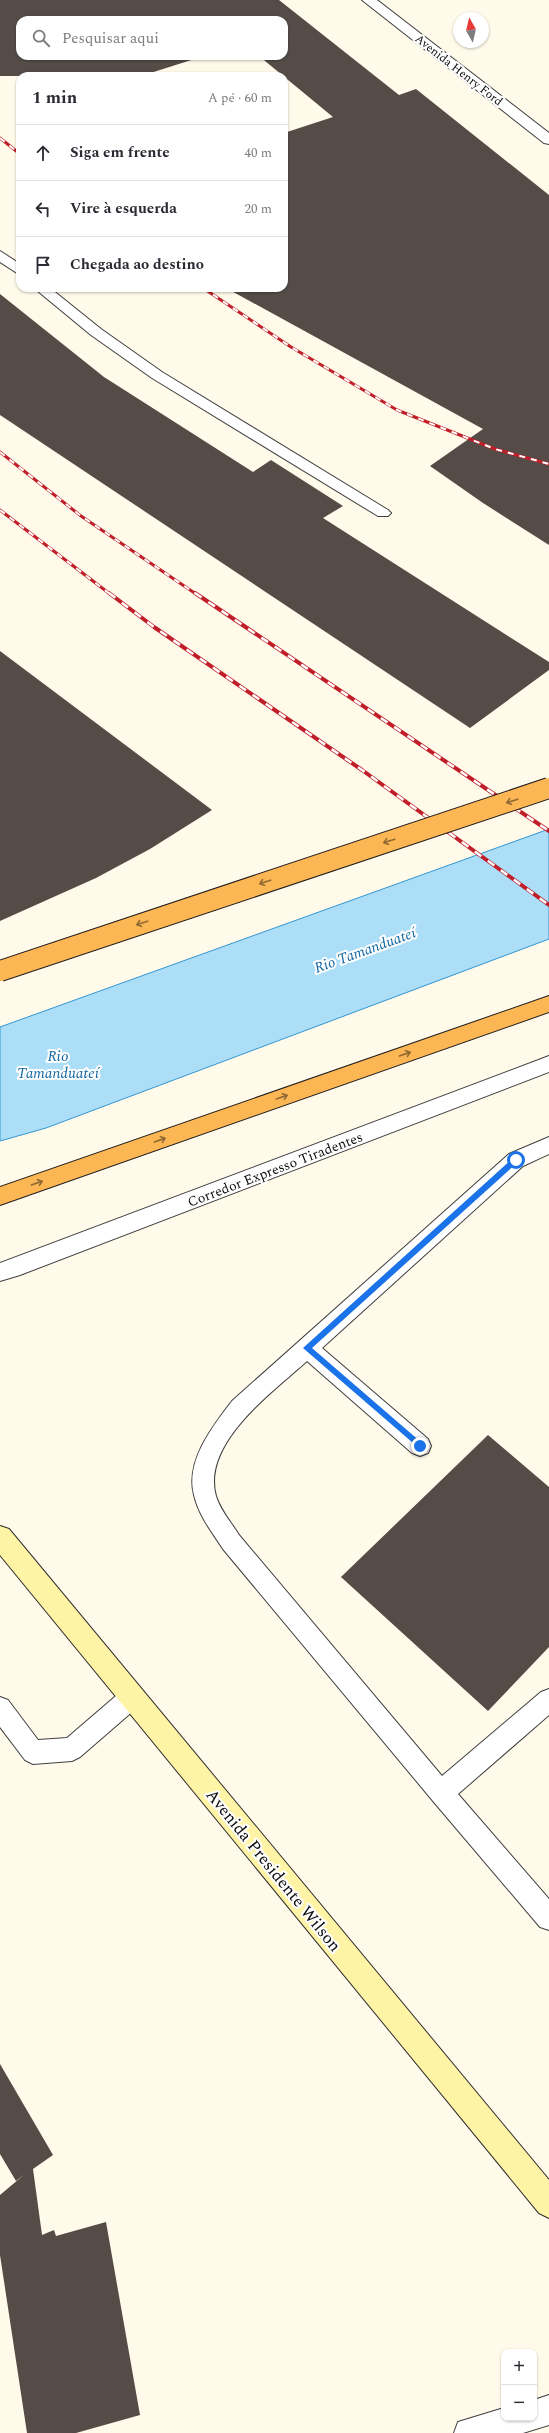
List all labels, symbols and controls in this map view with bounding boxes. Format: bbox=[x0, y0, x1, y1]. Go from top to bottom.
north arrow bbox=[453, 12, 489, 48]
search box bbox=[16, 16, 288, 60]
icon: search bbox=[30, 27, 52, 49]
text: Pesquisar aqui bbox=[62, 27, 159, 50]
street label: Avenida Henry Ford bbox=[411, 30, 507, 111]
text: 1 min bbox=[32, 85, 77, 111]
text: A pé · 60 m bbox=[208, 88, 272, 108]
text: Siga em frente bbox=[70, 141, 170, 164]
icon: ahead bbox=[32, 142, 54, 164]
text: 40 m bbox=[245, 143, 272, 163]
text: Vire à esquerda bbox=[70, 197, 177, 220]
icon: left bbox=[32, 198, 54, 220]
text: 20 m bbox=[245, 199, 272, 219]
text: Chegada ao destino bbox=[70, 253, 204, 276]
icon: arrive bbox=[32, 254, 54, 276]
one-way arrow bbox=[506, 797, 518, 805]
one-way arrow bbox=[383, 838, 395, 846]
one-way arrow bbox=[260, 879, 272, 887]
one-way arrow bbox=[136, 920, 148, 928]
water label: Rio Tamanduateí bbox=[311, 921, 421, 980]
water label: Rio Tamanduateí bbox=[17, 1045, 101, 1085]
one-way arrow bbox=[399, 1050, 411, 1058]
one-way arrow bbox=[276, 1093, 289, 1100]
street label: Corredor Expresso Tiradentes bbox=[184, 1126, 366, 1213]
one-way arrow bbox=[153, 1136, 166, 1143]
route start bbox=[507, 1151, 525, 1169]
one-way arrow bbox=[30, 1178, 42, 1186]
route end bbox=[411, 1437, 429, 1455]
street label: Avenida Presidente Wilson bbox=[199, 1783, 347, 1958]
map controls bbox=[501, 2349, 537, 2421]
button: + bbox=[501, 2349, 537, 2385]
button: − bbox=[501, 2385, 537, 2421]

